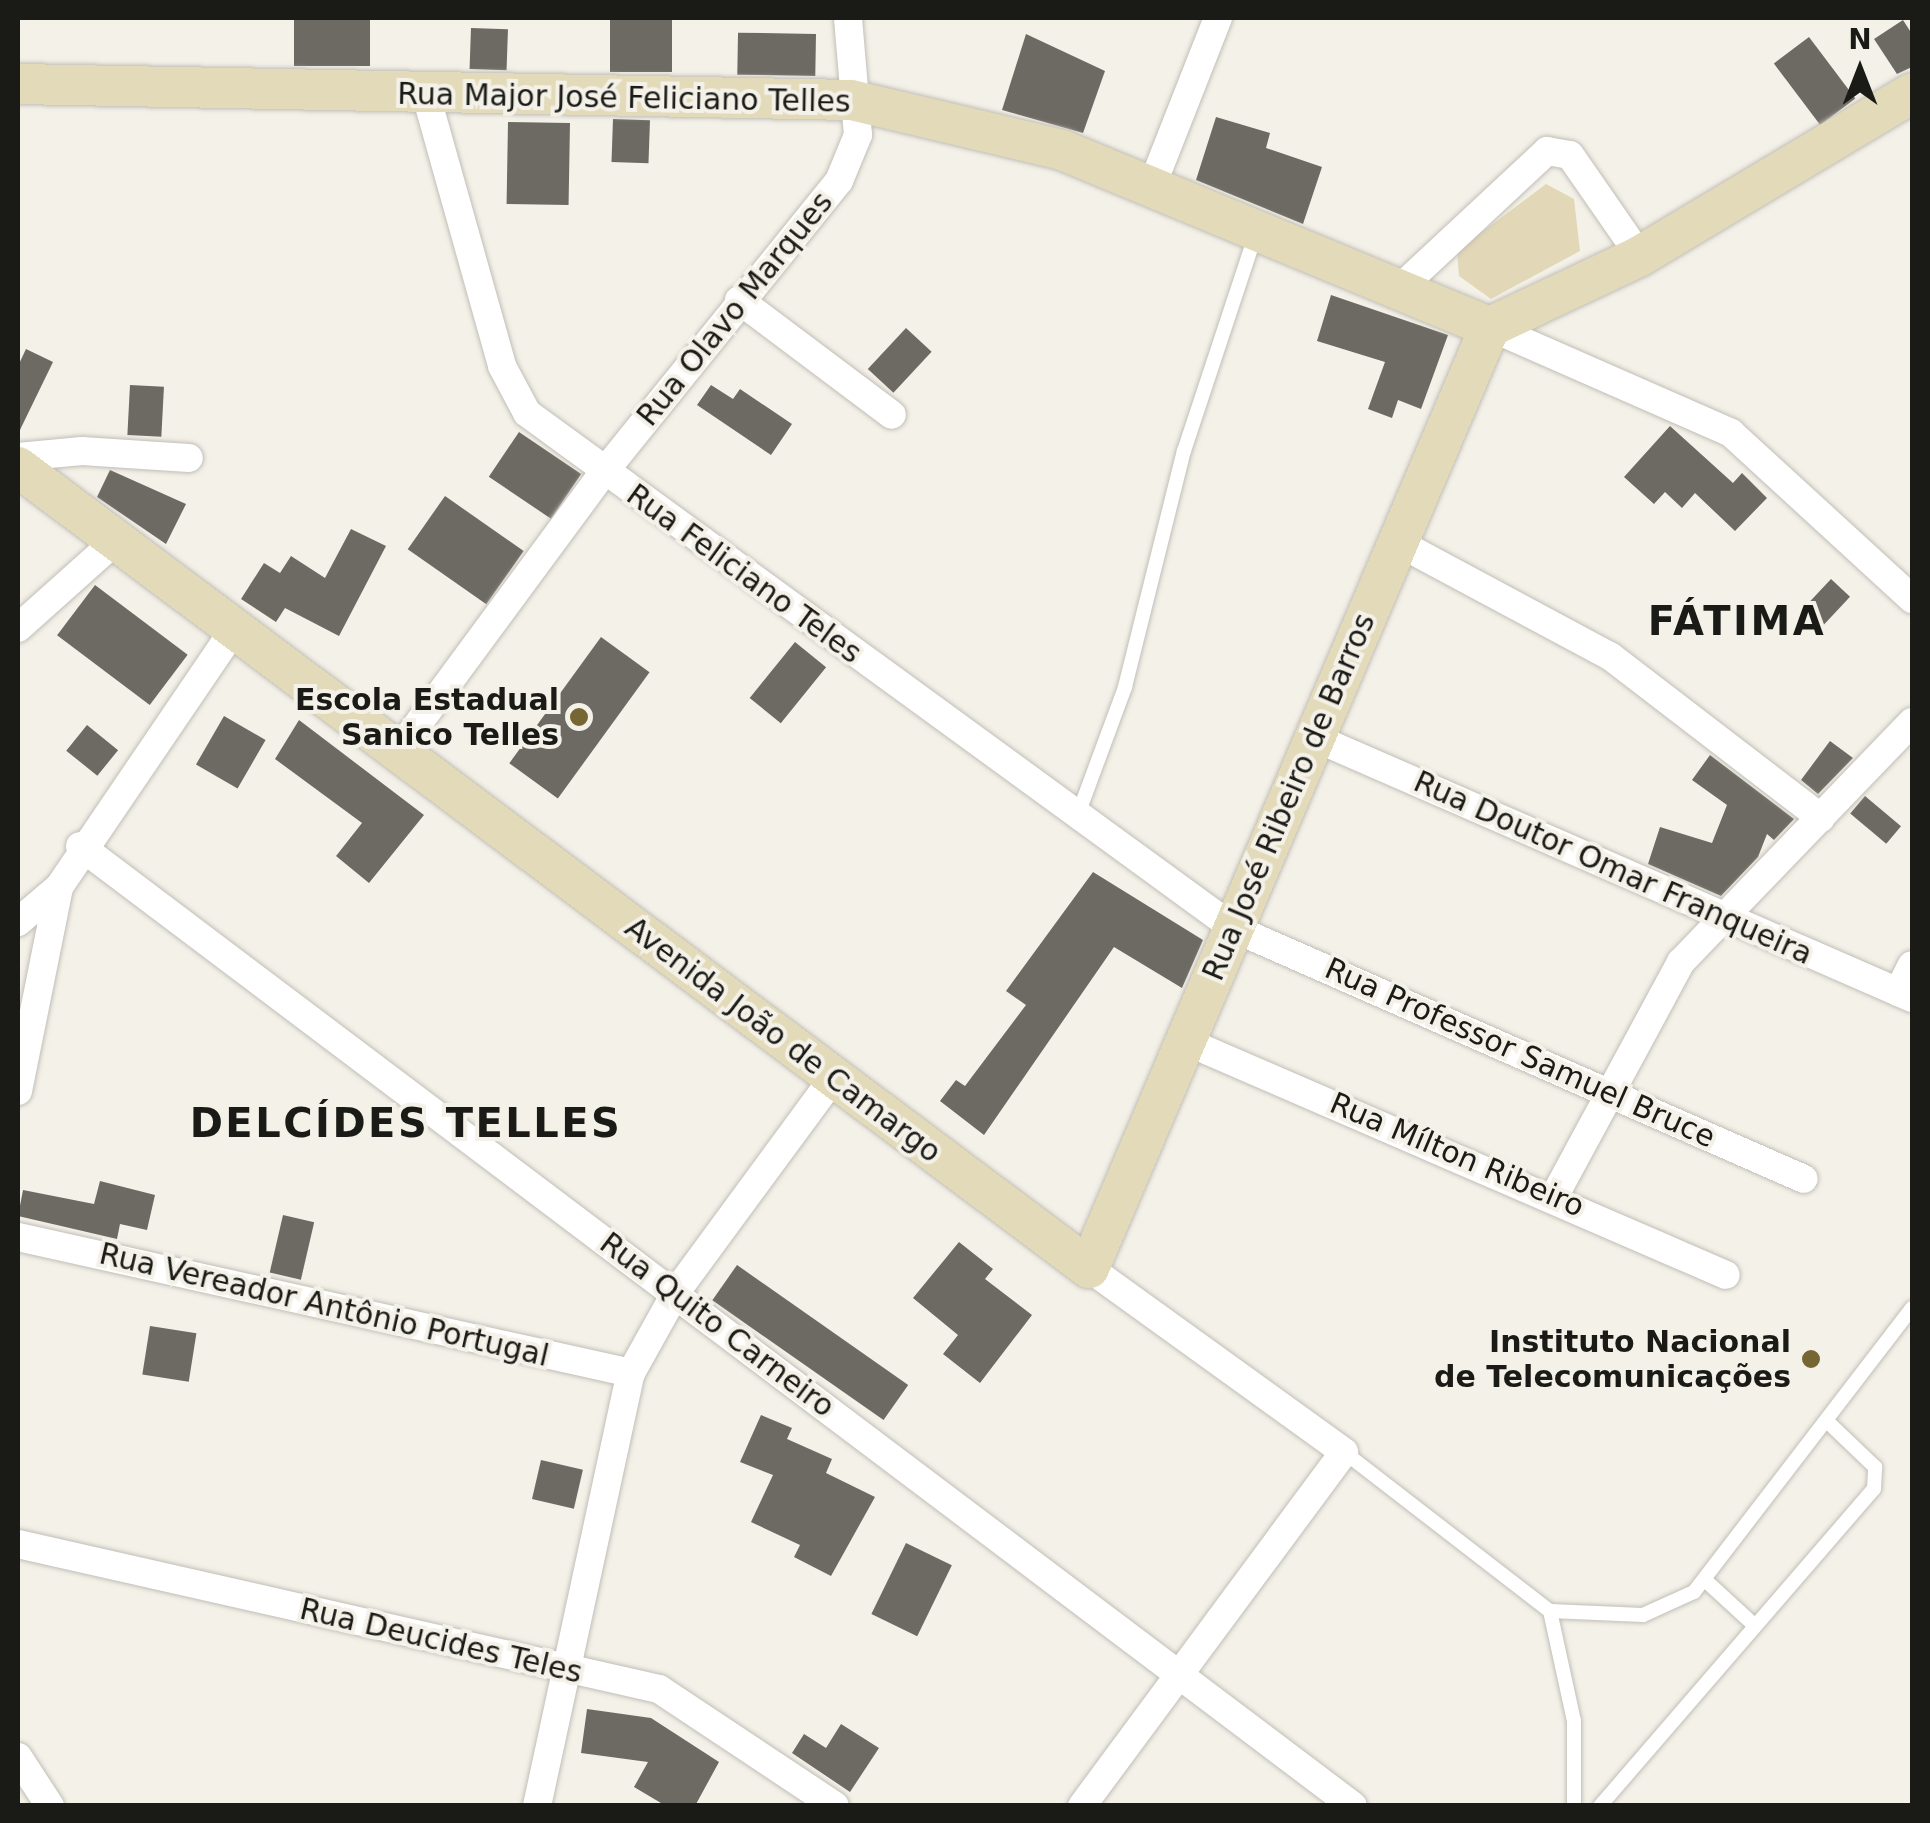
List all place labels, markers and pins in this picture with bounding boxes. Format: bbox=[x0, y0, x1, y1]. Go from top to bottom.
place label: Escola Estadual Sanico Telles bbox=[295, 682, 559, 752]
marker: Escola Estadual Sanico Telles bbox=[568, 706, 590, 728]
place label: Instituto Nacional de Telecomunicações bbox=[1434, 1324, 1791, 1394]
marker: Instituto Nacional de Telecomunicações bbox=[1800, 1348, 1822, 1370]

